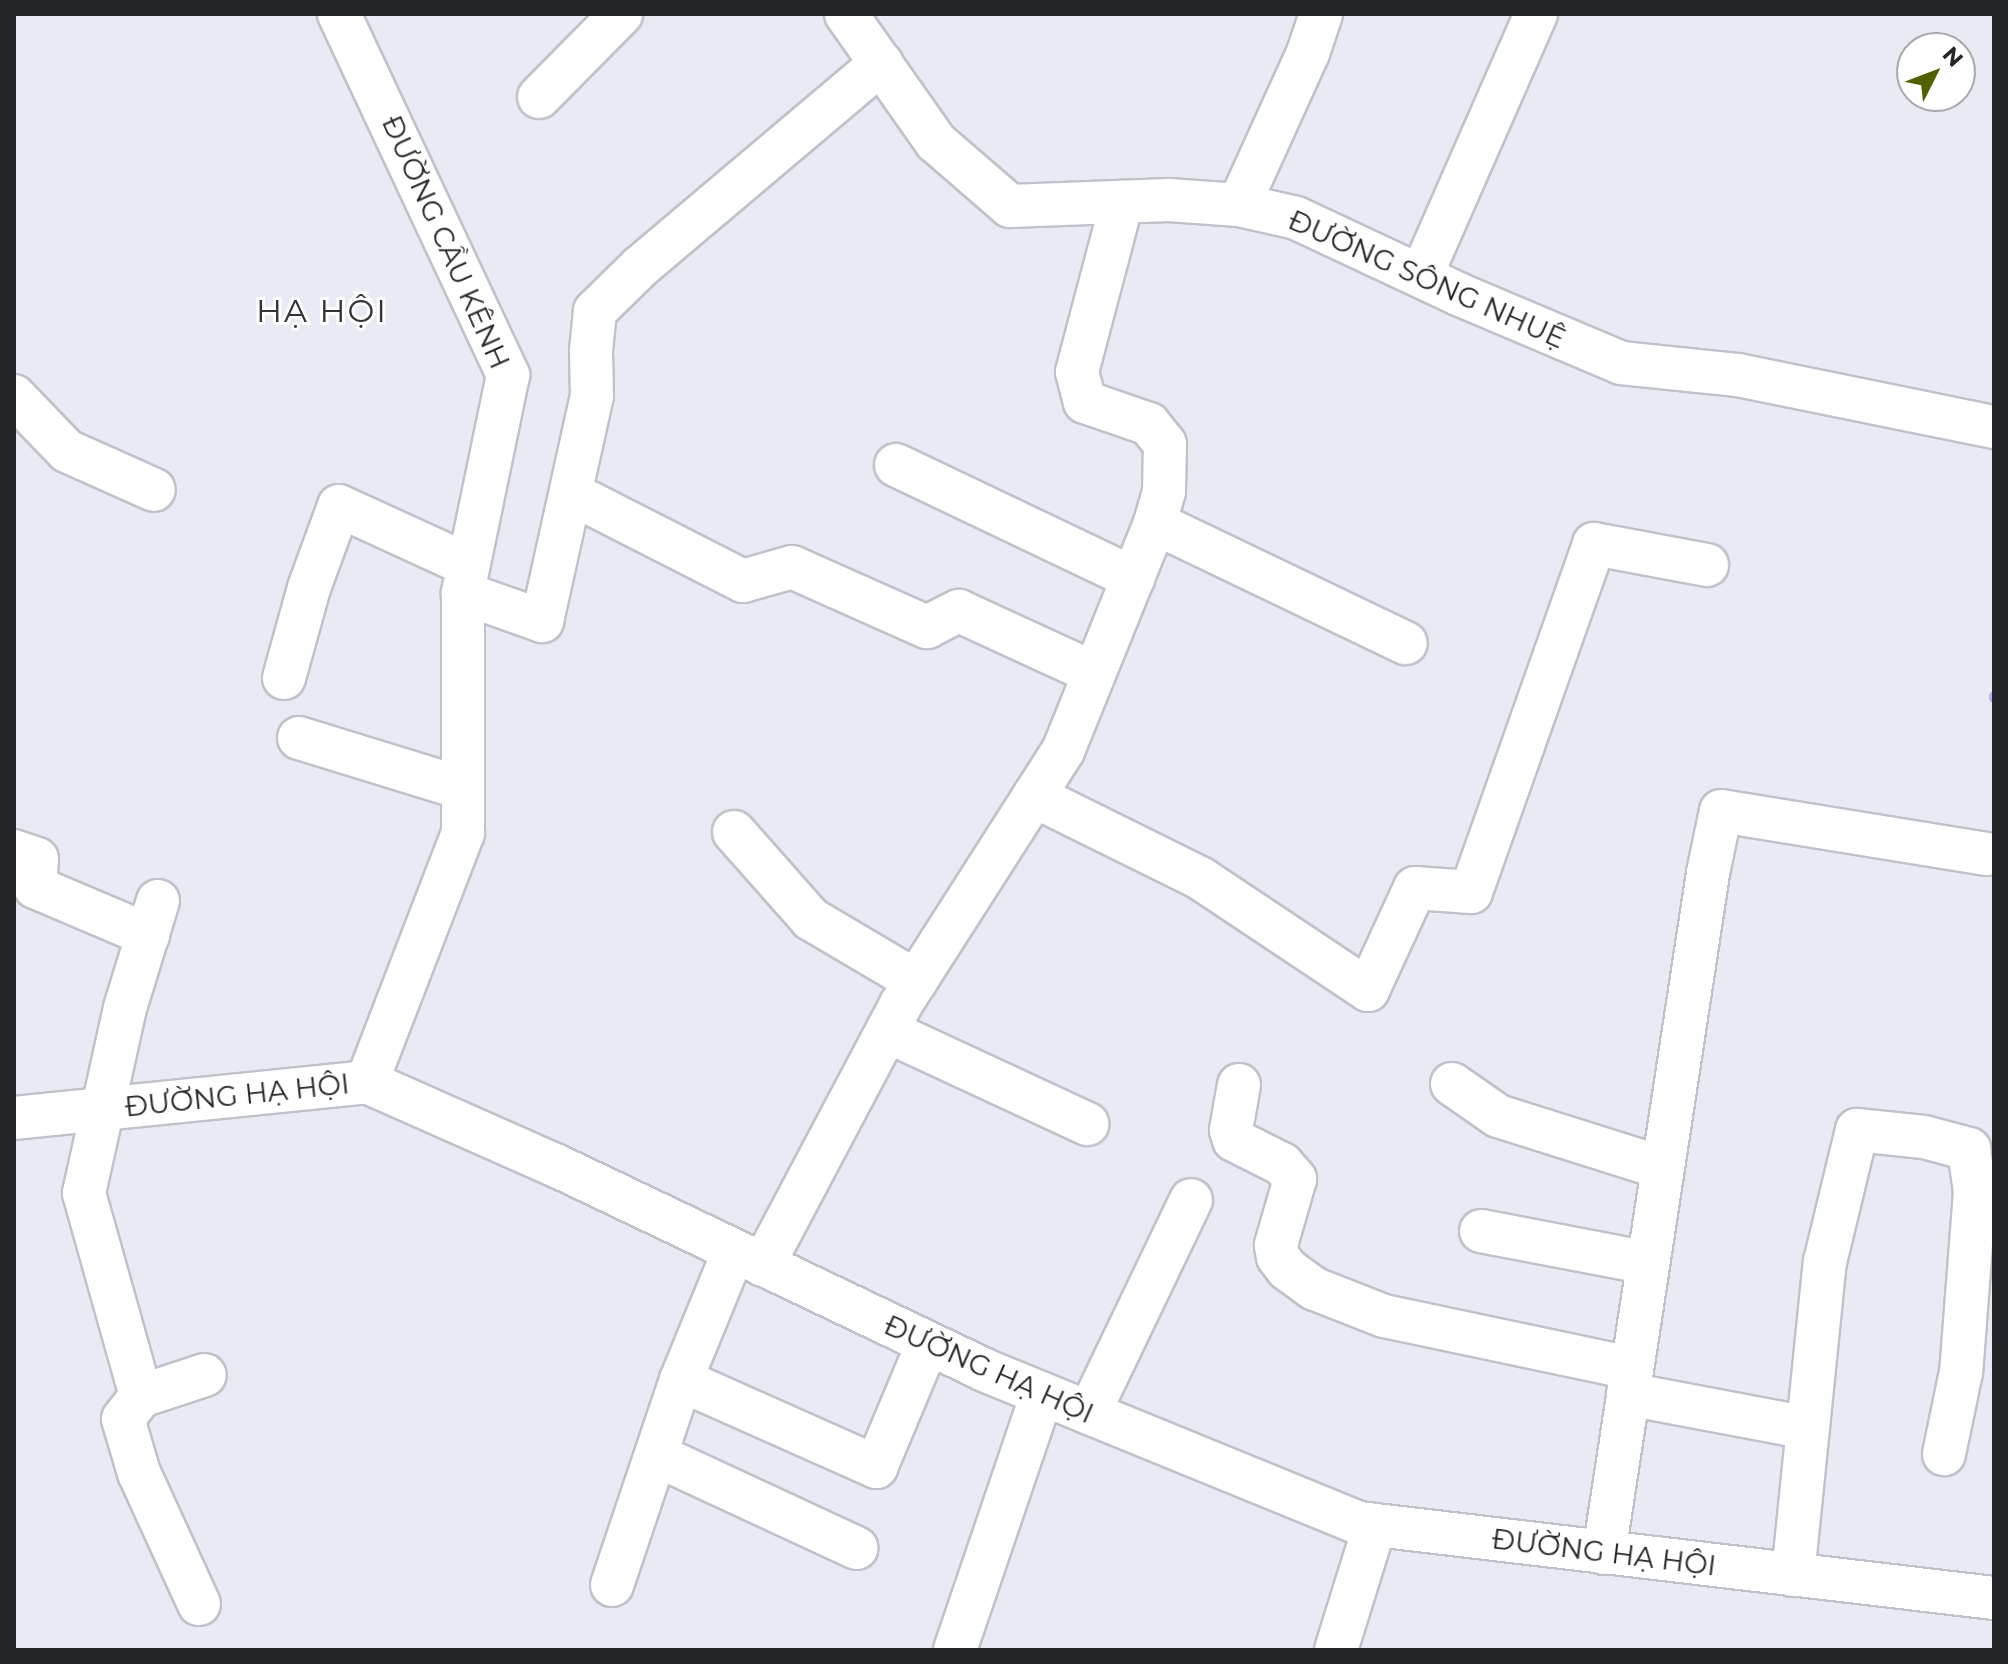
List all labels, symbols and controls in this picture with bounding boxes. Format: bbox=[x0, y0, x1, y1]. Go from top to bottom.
north arrow bbox=[1896, 32, 1976, 112]
text: N bbox=[1937, 41, 1969, 73]
street label: ĐƯỜNG CẦU KÊNH bbox=[375, 110, 517, 374]
street label: ĐƯỜNG SÔNG NHUỆ bbox=[1283, 203, 1571, 355]
district label: HẠ HỘI bbox=[256, 292, 388, 330]
street label: ĐƯỜNG HẠ HỘI bbox=[123, 1066, 351, 1124]
street label: ĐƯỜNG HẠ HỘI bbox=[879, 1308, 1099, 1430]
street label: ĐƯỜNG HẠ HỘI bbox=[1490, 1522, 1718, 1582]

